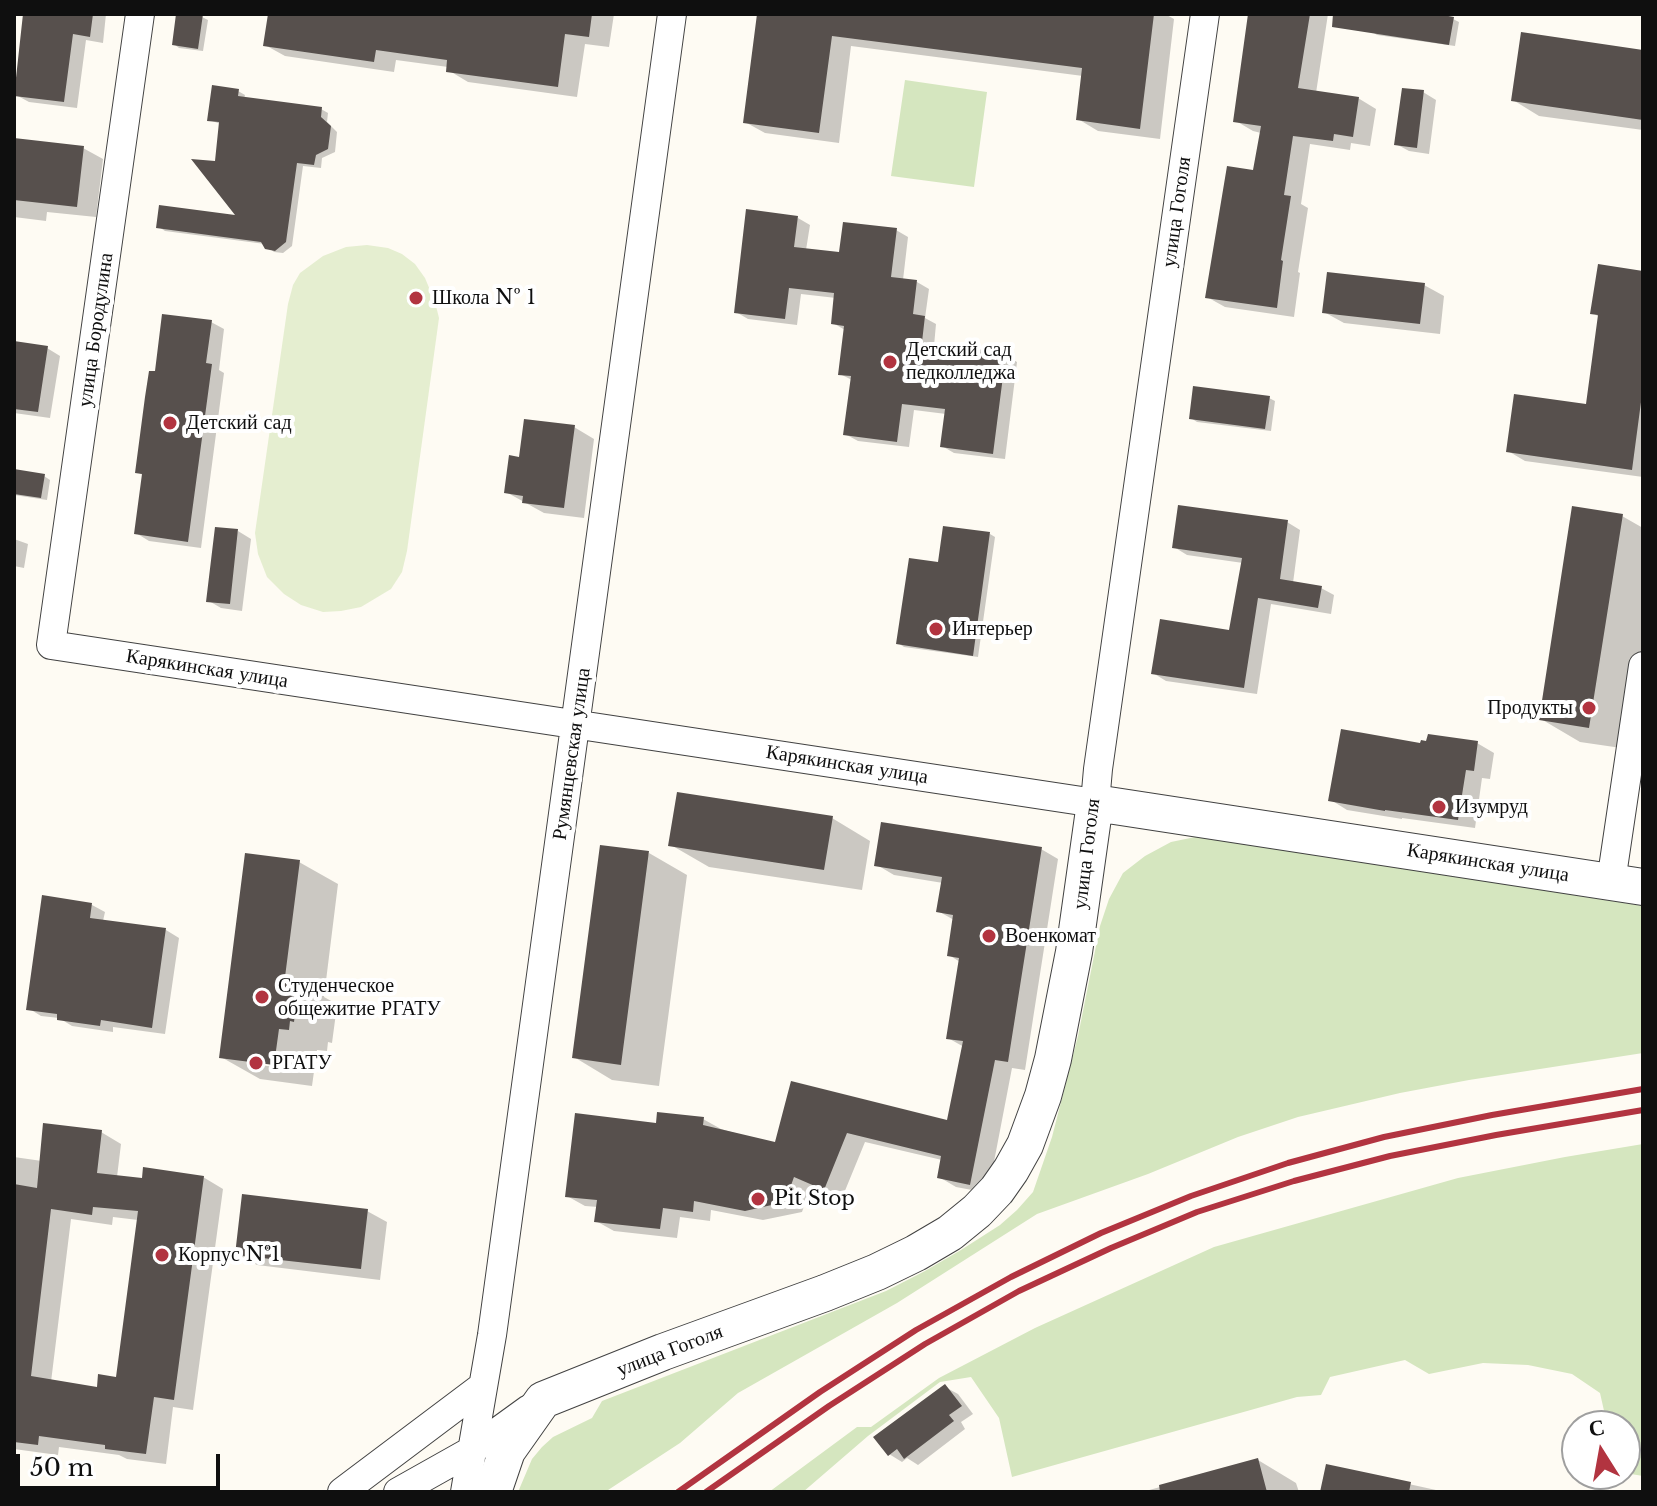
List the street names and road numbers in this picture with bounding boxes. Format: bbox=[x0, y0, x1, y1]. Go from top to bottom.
street label: улица Гоголя bbox=[1157, 155, 1197, 269]
street label: улица Бородулина bbox=[73, 251, 119, 409]
street label: Карякинская улица bbox=[124, 644, 290, 694]
street label: Румянцевская улица bbox=[548, 666, 596, 842]
street label: Карякинская улица bbox=[764, 740, 930, 790]
street label: улица Гоголя bbox=[1068, 797, 1106, 911]
street label: Карякинская улица bbox=[1405, 838, 1571, 888]
street label: улица Гоголя bbox=[614, 1320, 726, 1382]

